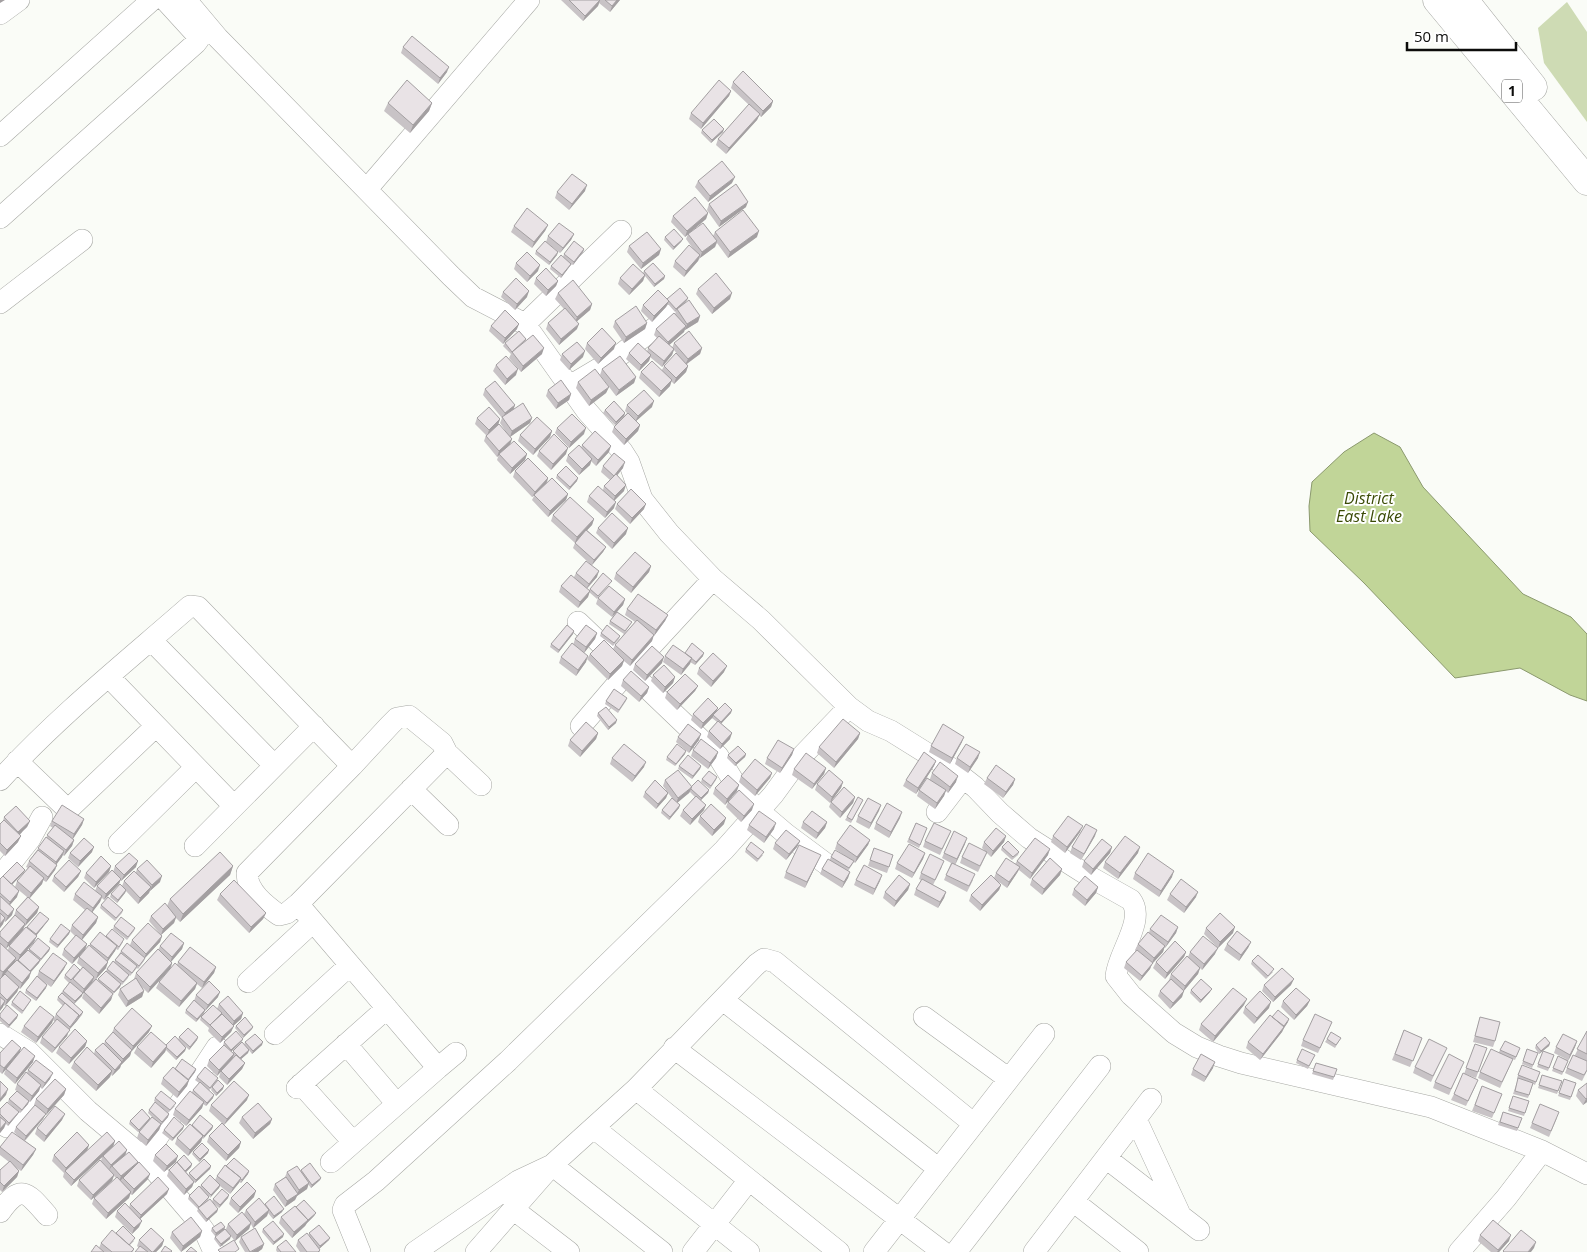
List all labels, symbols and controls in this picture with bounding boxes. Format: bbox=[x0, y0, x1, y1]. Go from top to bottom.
scale bar bbox=[1407, 20, 1516, 52]
text: 50 m bbox=[1414, 26, 1449, 46]
road number: 1 bbox=[1502, 80, 1522, 102]
water label: District East Lake bbox=[1336, 487, 1402, 527]

